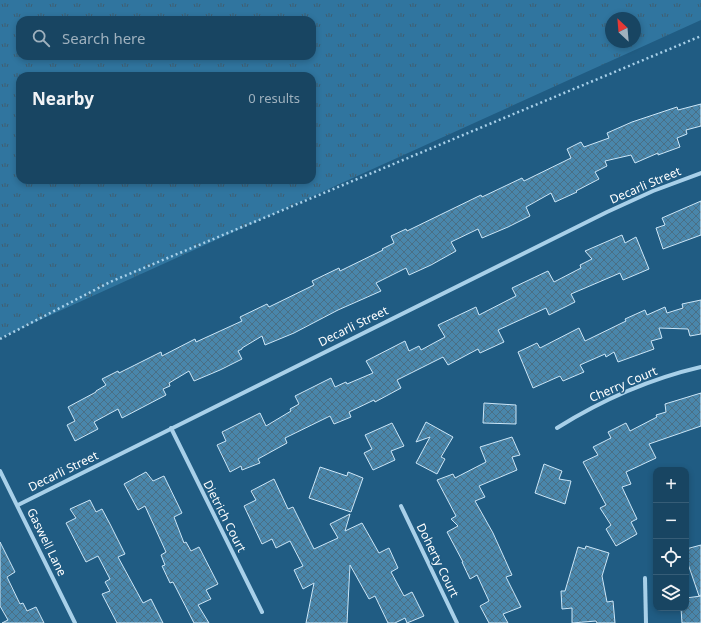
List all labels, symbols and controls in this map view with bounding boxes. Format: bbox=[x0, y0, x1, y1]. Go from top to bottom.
north arrow bbox=[605, 12, 641, 48]
search box bbox=[16, 16, 316, 60]
icon: search bbox=[30, 27, 52, 49]
text: Search here bbox=[62, 28, 145, 48]
text: Nearby bbox=[32, 87, 94, 110]
text: 0 results bbox=[248, 89, 300, 107]
street label: Decarli Street bbox=[607, 162, 684, 208]
street label: Decarli Street bbox=[315, 301, 391, 350]
street label: Cherry Court bbox=[586, 362, 660, 406]
street label: Decarli Street bbox=[25, 446, 101, 495]
map controls bbox=[653, 467, 689, 611]
button: + bbox=[653, 467, 689, 503]
street label: Dietrich Court bbox=[200, 477, 251, 556]
button: − bbox=[653, 503, 689, 539]
street label: Gaswell Lane bbox=[23, 505, 71, 579]
street label: Doherty Court bbox=[413, 520, 464, 600]
button: locate bbox=[653, 539, 689, 575]
button: layers bbox=[653, 575, 689, 611]

